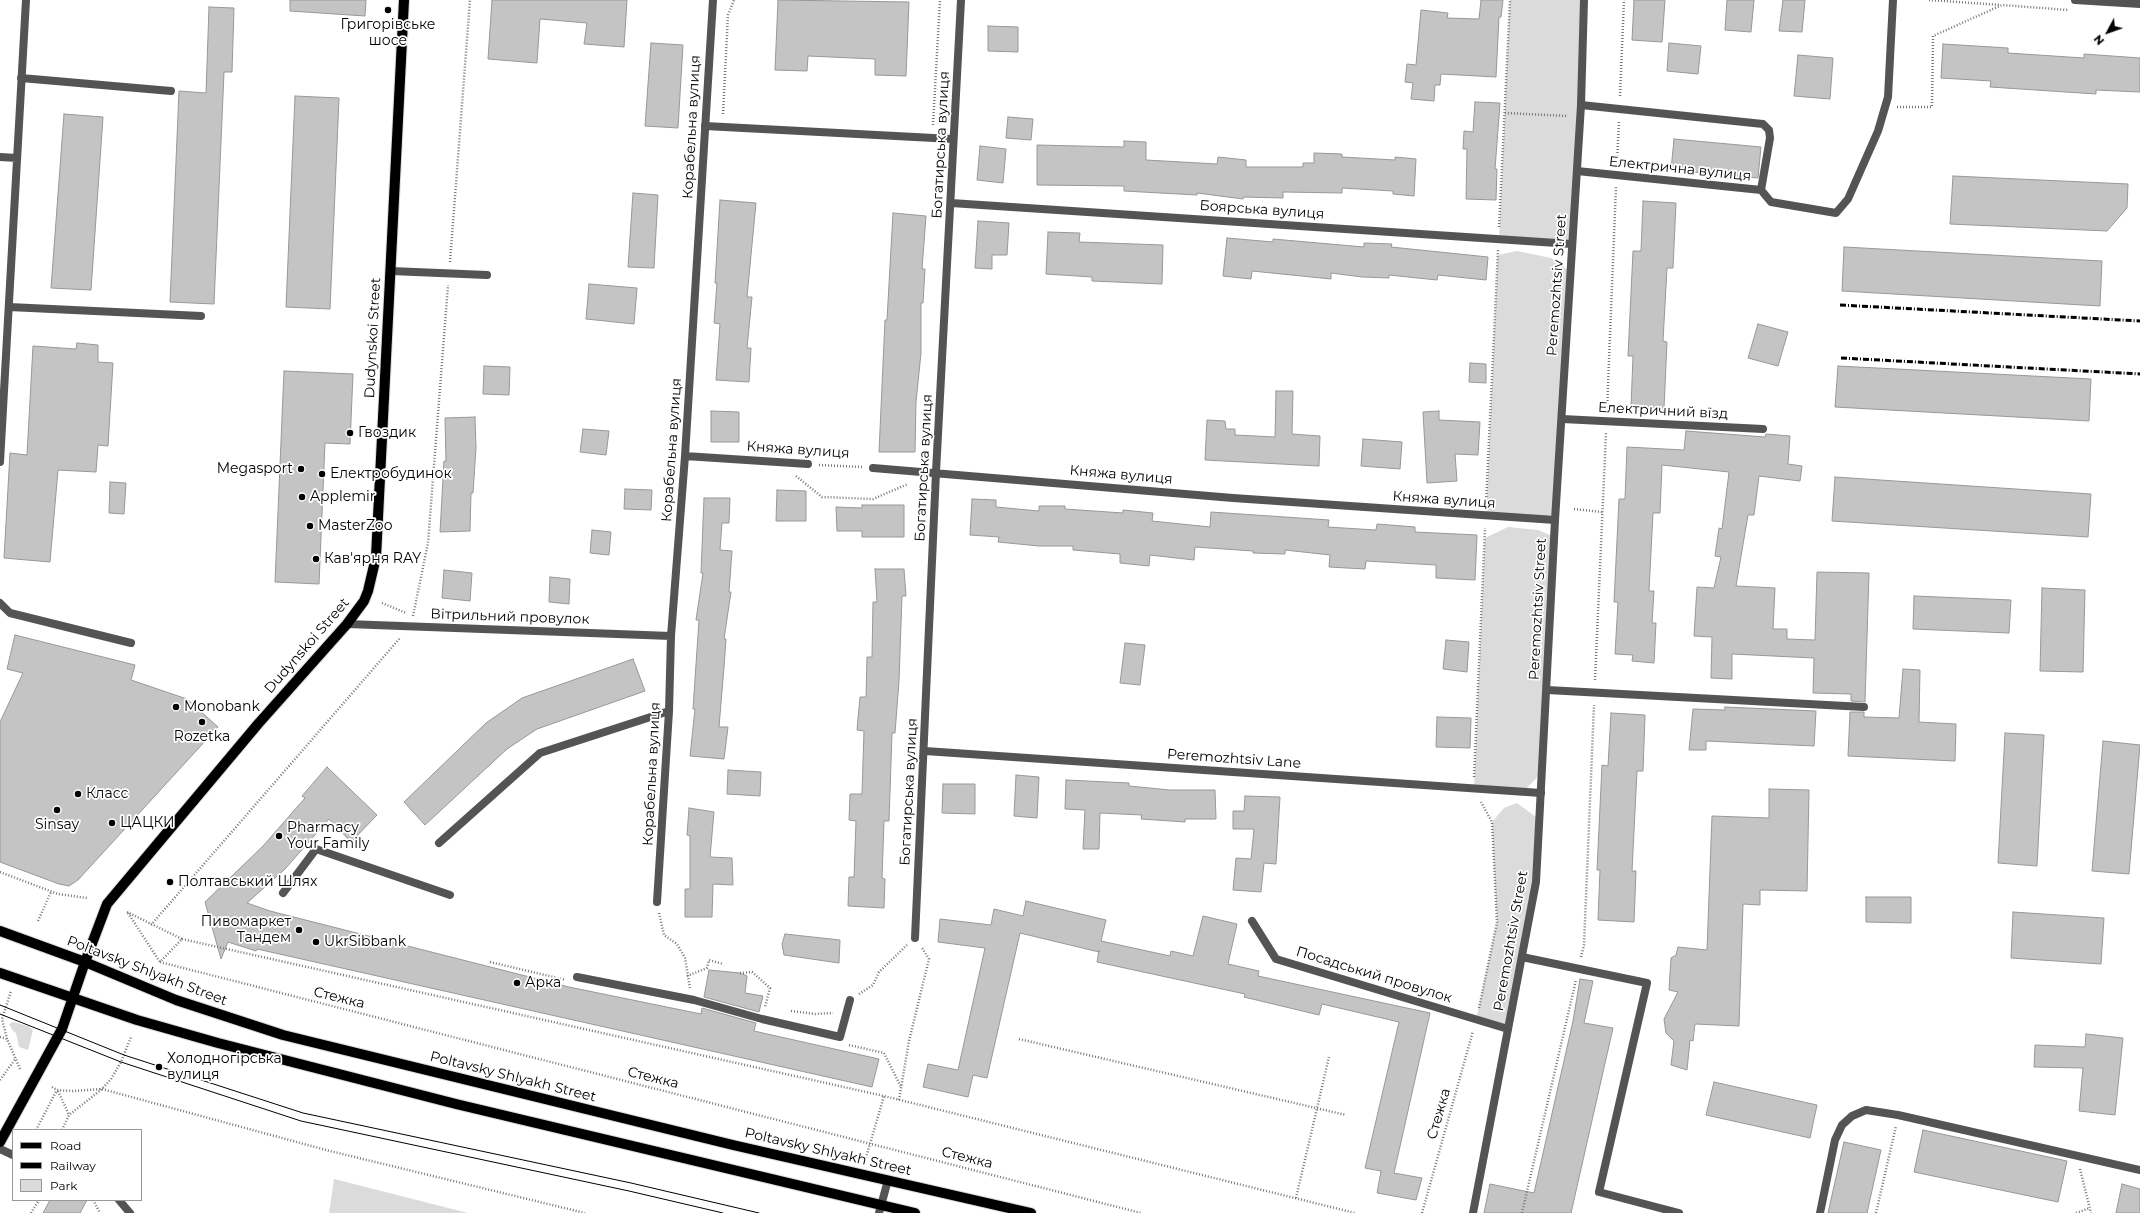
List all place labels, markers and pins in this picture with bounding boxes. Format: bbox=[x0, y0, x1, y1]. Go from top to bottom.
marker: Григорівське шосе bbox=[383, 5, 393, 15]
place label: Григорівське шосе bbox=[340, 17, 436, 50]
place label: Гвоздик bbox=[358, 425, 416, 441]
marker: Гвоздик bbox=[345, 428, 355, 438]
place label: Megasport bbox=[217, 461, 293, 477]
marker: Megasport bbox=[296, 464, 306, 474]
place label: Електробудинок bbox=[330, 466, 452, 482]
marker: Електробудинок bbox=[317, 469, 327, 479]
place label: Applemir bbox=[310, 489, 375, 505]
marker: Applemir bbox=[297, 492, 307, 502]
place label: MasterZoo bbox=[318, 518, 392, 534]
marker: MasterZoo bbox=[305, 521, 315, 531]
place label: Кав'ярня RAY bbox=[324, 551, 421, 567]
marker: Кав'ярня RAY bbox=[311, 554, 321, 564]
place label: Monobank bbox=[184, 699, 260, 715]
marker: Monobank bbox=[171, 702, 181, 712]
marker: Rozetka bbox=[197, 717, 207, 727]
place label: Rozetka bbox=[174, 729, 230, 745]
place label: Класс bbox=[86, 786, 128, 802]
marker: Класс bbox=[73, 789, 83, 799]
marker: Sinsay bbox=[52, 805, 62, 815]
place label: ЦАЦКИ bbox=[120, 815, 175, 831]
place label: Sinsay bbox=[35, 817, 79, 833]
marker: ЦАЦКИ bbox=[107, 818, 117, 828]
place label: Pharmacy Your Family bbox=[287, 820, 369, 852]
marker: Pharmacy Your Family bbox=[274, 831, 284, 841]
place label: Полтавський Шлях bbox=[178, 874, 317, 890]
marker: Полтавський Шлях bbox=[165, 877, 175, 887]
place label: Пивомаркет Тандем bbox=[201, 914, 291, 946]
marker: Пивомаркет Тандем bbox=[294, 925, 304, 935]
place label: UkrSibbank bbox=[324, 934, 406, 950]
marker: UkrSibbank bbox=[311, 937, 321, 947]
place label: Арка bbox=[525, 975, 561, 991]
marker: Арка bbox=[512, 978, 522, 988]
place label: Холодногірська вулиця bbox=[167, 1051, 282, 1084]
marker: Холодногірська вулиця bbox=[154, 1062, 164, 1072]

